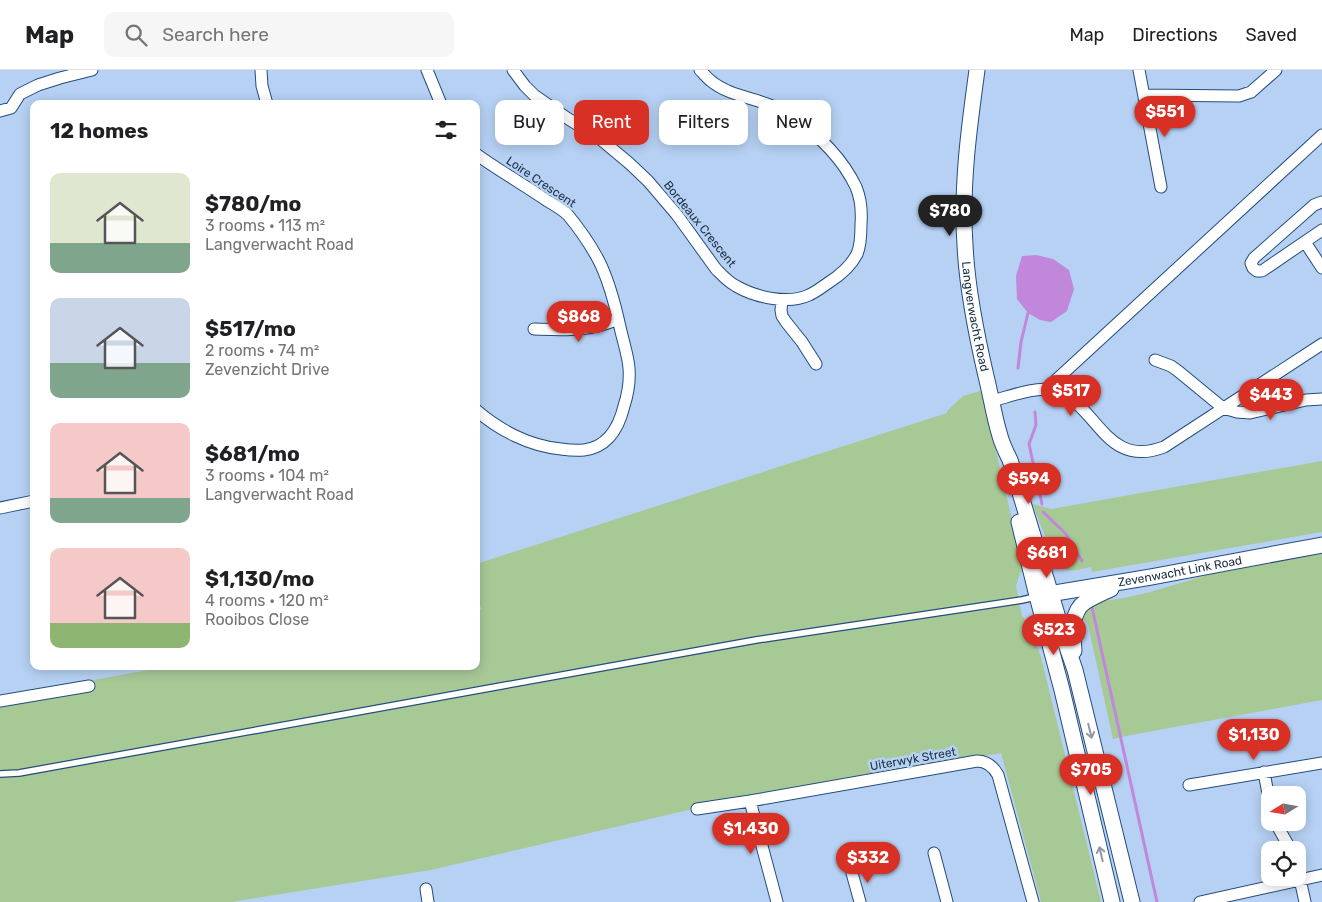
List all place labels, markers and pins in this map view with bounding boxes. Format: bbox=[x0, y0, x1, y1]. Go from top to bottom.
pin: $551 bbox=[1135, 96, 1195, 138]
pin: $780 bbox=[920, 194, 980, 237]
pin: $868 bbox=[549, 300, 609, 343]
pin: $517 bbox=[1041, 374, 1101, 417]
pin: $443 bbox=[1241, 378, 1301, 421]
pin: $594 bbox=[999, 462, 1059, 505]
pin: $681 bbox=[1017, 536, 1077, 579]
pin: $523 bbox=[1024, 614, 1084, 656]
pin: $1,130 bbox=[1213, 718, 1295, 761]
pin: $705 bbox=[1061, 754, 1121, 796]
pin: $1,430 bbox=[710, 812, 792, 855]
pin: $332 bbox=[838, 842, 898, 884]

